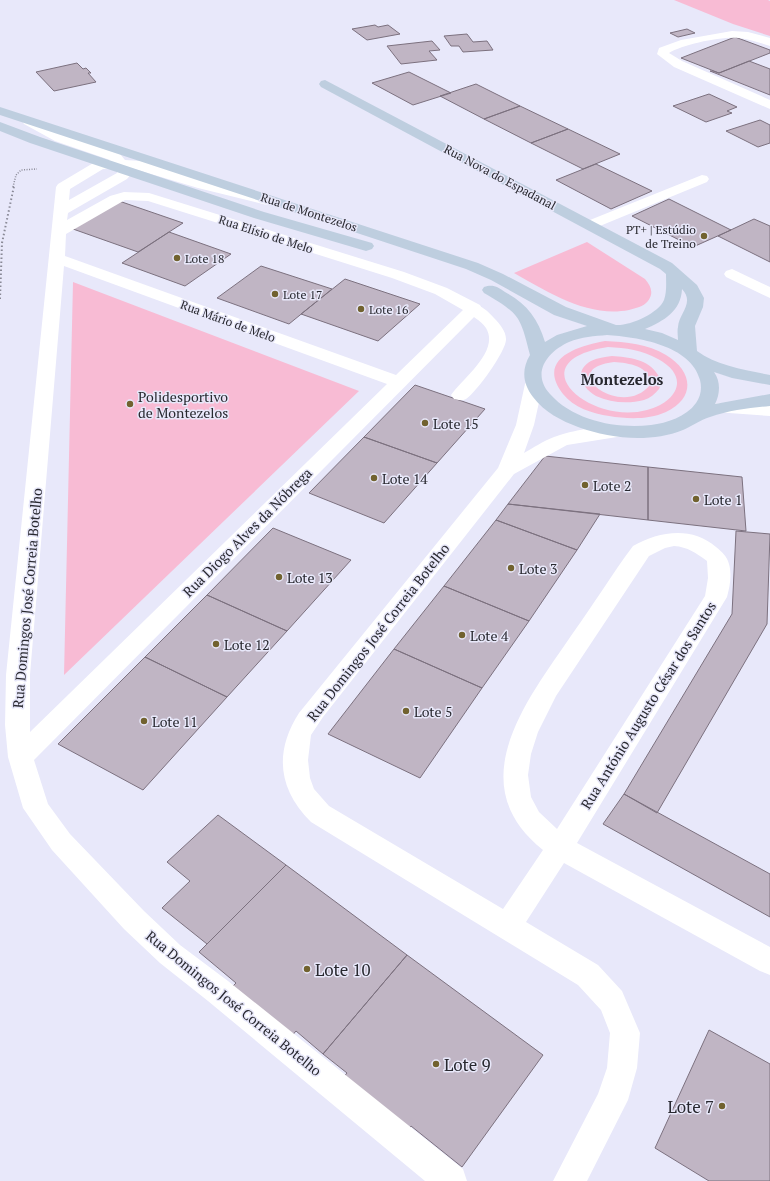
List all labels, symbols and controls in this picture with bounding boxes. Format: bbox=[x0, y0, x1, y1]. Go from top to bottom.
street label: Rua Nova do Espadanal bbox=[441, 141, 559, 213]
street label: Rua de Montezelos bbox=[259, 189, 359, 235]
street label: Rua Elísio de Melo bbox=[217, 212, 315, 256]
place label: PT+ | Estúdio de Treino bbox=[626, 222, 696, 251]
marker: PT+ | Estúdio de Treino bbox=[699, 231, 709, 241]
place label: Lote 18 bbox=[185, 251, 224, 266]
marker: Lote 18 bbox=[172, 253, 182, 263]
place label: Lote 17 bbox=[283, 287, 322, 302]
marker: Lote 17 bbox=[270, 289, 280, 299]
street label: Rua Mário de Melo bbox=[178, 297, 278, 345]
place label: Lote 16 bbox=[369, 302, 409, 317]
marker: Lote 16 bbox=[356, 304, 366, 314]
district label: Montezelos bbox=[581, 369, 664, 389]
place label: Polidesportivo de Montezelos bbox=[138, 387, 228, 422]
marker: Polidesportivo de Montezelos bbox=[125, 399, 135, 409]
place label: Lote 15 bbox=[433, 414, 479, 433]
marker: Lote 15 bbox=[420, 418, 430, 428]
street label: Rua Diogo Alves da Nóbrega bbox=[178, 463, 316, 601]
place label: Lote 14 bbox=[382, 469, 428, 488]
marker: Lote 14 bbox=[369, 473, 379, 483]
place label: Lote 2 bbox=[593, 476, 631, 495]
marker: Lote 2 bbox=[580, 480, 590, 490]
street label: Rua Domingos José Correia Botelho bbox=[8, 487, 46, 709]
place label: Lote 1 bbox=[704, 490, 742, 509]
marker: Lote 1 bbox=[691, 494, 701, 504]
street label: Rua Domingos José Correia Botelho bbox=[303, 539, 454, 725]
place label: Lote 3 bbox=[519, 559, 557, 578]
marker: Lote 3 bbox=[506, 563, 516, 573]
place label: Lote 13 bbox=[287, 568, 333, 587]
marker: Lote 13 bbox=[274, 572, 284, 582]
street label: Rua António Augusto César dos Santos bbox=[576, 598, 720, 812]
place label: Lote 4 bbox=[470, 626, 509, 645]
marker: Lote 4 bbox=[457, 630, 467, 640]
place label: Lote 12 bbox=[224, 635, 270, 654]
marker: Lote 12 bbox=[211, 639, 221, 649]
place label: Lote 5 bbox=[414, 702, 452, 721]
marker: Lote 5 bbox=[401, 706, 411, 716]
place label: Lote 11 bbox=[152, 712, 198, 731]
marker: Lote 11 bbox=[139, 716, 149, 726]
street label: Rua Domingos José Correia Botelho bbox=[142, 926, 326, 1080]
place label: Lote 10 bbox=[315, 958, 371, 981]
marker: Lote 10 bbox=[302, 964, 312, 974]
place label: Lote 9 bbox=[444, 1053, 491, 1076]
marker: Lote 9 bbox=[431, 1059, 441, 1069]
place label: Lote 7 bbox=[667, 1095, 714, 1118]
marker: Lote 7 bbox=[717, 1101, 727, 1111]

